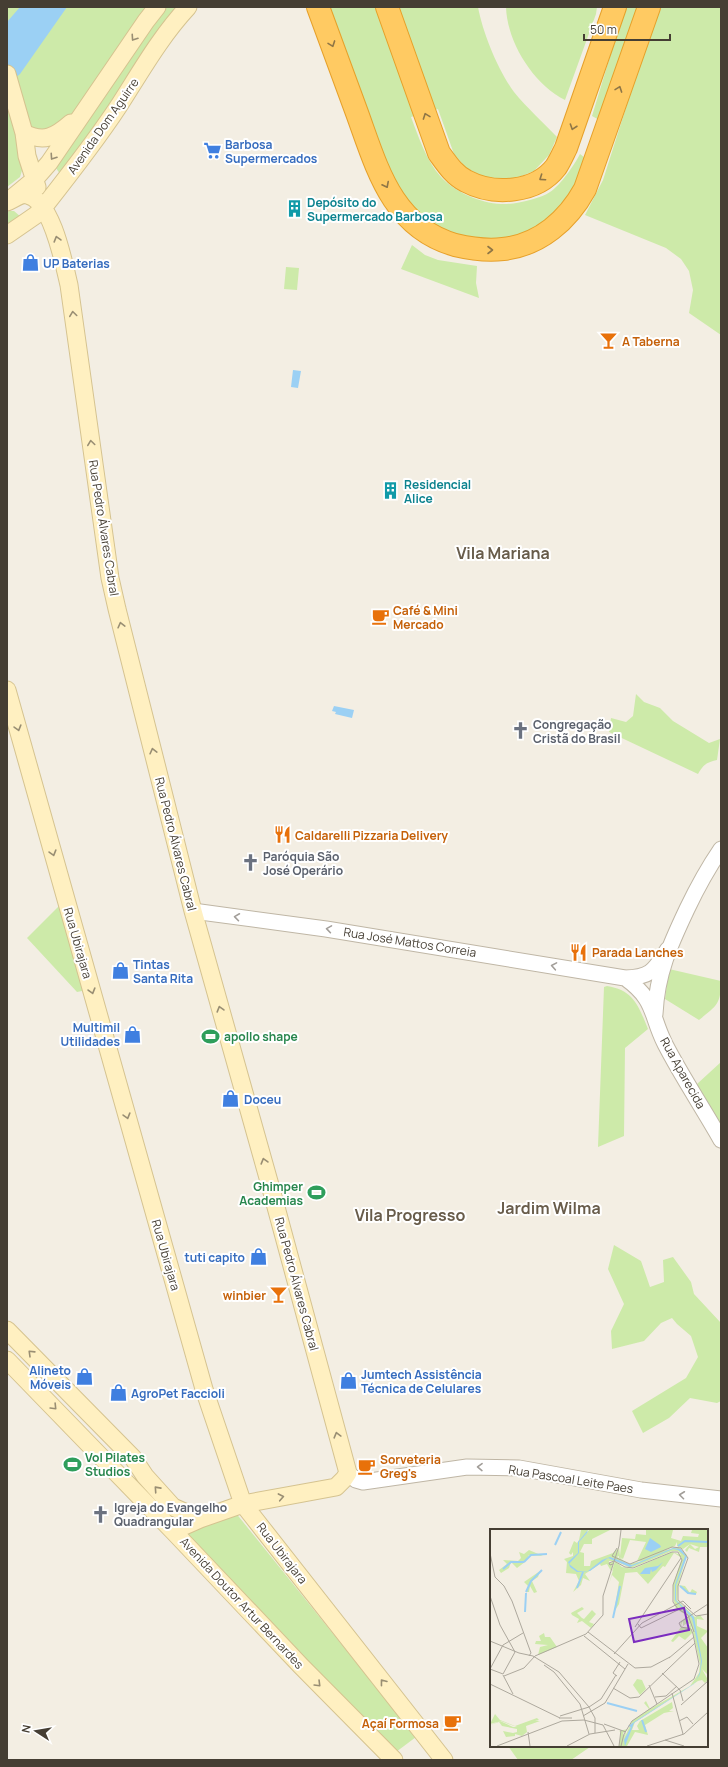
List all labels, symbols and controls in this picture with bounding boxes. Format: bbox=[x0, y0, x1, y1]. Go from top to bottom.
scale bar bbox=[584, 16, 670, 42]
text: 50 m bbox=[590, 21, 617, 38]
one-way arrow bbox=[132, 34, 139, 41]
one-way arrow bbox=[327, 40, 335, 47]
street label: Avenida Dom Aguirre bbox=[63, 74, 143, 178]
one-way arrow bbox=[614, 86, 623, 93]
one-way arrow bbox=[422, 113, 431, 120]
one-way arrow bbox=[569, 123, 577, 130]
place label: Barbosa Supermercados bbox=[225, 136, 318, 167]
supermarket icon: Barbosa Supermercados bbox=[202, 141, 222, 161]
one-way arrow bbox=[50, 153, 58, 160]
one-way arrow bbox=[540, 173, 547, 180]
one-way arrow bbox=[381, 181, 389, 188]
place label: Depósito do Supermercado Barbosa bbox=[307, 194, 443, 225]
building icon: Depósito do Supermercado Barbosa bbox=[284, 199, 304, 219]
one-way arrow bbox=[53, 236, 61, 243]
one-way arrow bbox=[487, 246, 493, 254]
shop icon: UP Baterias bbox=[20, 253, 40, 273]
place label: UP Baterias bbox=[43, 255, 110, 272]
one-way arrow bbox=[69, 311, 78, 317]
bar icon: A Taberna bbox=[599, 331, 619, 351]
place label: A Taberna bbox=[622, 333, 680, 350]
one-way arrow bbox=[87, 440, 96, 446]
street label: Rua Pedro Álvares Cabral bbox=[85, 459, 123, 597]
place label: Residencial Alice bbox=[404, 476, 471, 507]
building icon: Residencial Alice bbox=[381, 481, 401, 501]
district label: Vila Mariana bbox=[456, 542, 550, 564]
place label: Café & Mini Mercado bbox=[393, 602, 458, 633]
cafe icon: Café & Mini Mercado bbox=[370, 607, 390, 627]
one-way arrow bbox=[118, 622, 126, 629]
place label: Congregação Cristã do Brasil bbox=[533, 716, 621, 747]
church icon: Congregação Cristã do Brasil bbox=[510, 721, 530, 741]
one-way arrow bbox=[13, 724, 21, 731]
one-way arrow bbox=[149, 748, 158, 755]
street label: Rua Pedro Álvares Cabral bbox=[151, 775, 201, 913]
restaurant icon: Caldarelli Pizzaria Delivery bbox=[272, 825, 292, 845]
place label: Caldarelli Pizzaria Delivery bbox=[295, 827, 448, 844]
place label: Paróquia São José Operário bbox=[263, 848, 343, 879]
one-way arrow bbox=[48, 849, 57, 856]
church icon: Paróquia São José Operário bbox=[240, 853, 260, 873]
street label: Rua Ubirajara bbox=[60, 905, 96, 981]
one-way arrow bbox=[234, 913, 240, 922]
street label: Rua José Mattos Correia bbox=[342, 923, 478, 961]
one-way arrow bbox=[326, 925, 332, 934]
restaurant icon: Parada Lanches bbox=[569, 942, 589, 962]
place label: Parada Lanches bbox=[592, 944, 684, 961]
place label: Tintas Santa Rita bbox=[133, 956, 193, 987]
shop icon: Tintas Santa Rita bbox=[110, 961, 130, 981]
one-way arrow bbox=[551, 963, 557, 971]
one-way arrow bbox=[87, 987, 96, 994]
one-way arrow bbox=[217, 1006, 225, 1012]
place label: Multimil Utilidades bbox=[61, 1019, 120, 1050]
shop icon: Multimil Utilidades bbox=[123, 1024, 143, 1044]
sports icon: apollo shape bbox=[201, 1026, 221, 1046]
place label: apollo shape bbox=[224, 1028, 298, 1045]
street label: Rua Aparecida bbox=[656, 1034, 710, 1112]
shop icon: Doceu bbox=[221, 1089, 241, 1109]
place label: Doceu bbox=[244, 1091, 281, 1108]
one-way arrow bbox=[122, 1113, 131, 1120]
one-way arrow bbox=[260, 1158, 269, 1165]
place label: Ghimper Academias bbox=[239, 1178, 303, 1209]
sports icon: Ghimper Academias bbox=[306, 1183, 326, 1203]
district label: Jardim Wilma bbox=[497, 1197, 601, 1219]
district label: Vila Progresso bbox=[355, 1204, 465, 1226]
street label: Rua Pedro Álvares Cabral bbox=[271, 1215, 323, 1353]
street label: Rua Ubirajara bbox=[148, 1217, 184, 1293]
shop icon: tuti capito bbox=[248, 1247, 268, 1267]
place label: tuti capito bbox=[185, 1249, 245, 1266]
bar icon: winbier bbox=[269, 1285, 289, 1305]
place label: winbier bbox=[223, 1287, 266, 1304]
one-way arrow bbox=[28, 1350, 36, 1358]
place label: Alineto Móveis bbox=[29, 1362, 72, 1393]
place label: Jumtech Assistência Técnica de Celulares bbox=[361, 1366, 482, 1397]
shop icon: Alineto Móveis bbox=[74, 1367, 94, 1387]
shop icon: Jumtech Assistência Técnica de Celulares bbox=[338, 1371, 358, 1391]
shop icon: AgroPet Faccioli bbox=[108, 1383, 128, 1403]
place label: AgroPet Faccioli bbox=[131, 1385, 225, 1402]
one-way arrow bbox=[49, 1402, 57, 1410]
one-way arrow bbox=[334, 1432, 342, 1438]
place label: Vol Pilates Studios bbox=[85, 1449, 146, 1480]
place label: Sorveteria Greg's bbox=[380, 1451, 441, 1482]
sports icon: Vol Pilates Studios bbox=[62, 1454, 82, 1474]
cafe icon: Sorveteria Greg's bbox=[357, 1456, 377, 1476]
street label: Rua Pascoal Leite Paes bbox=[507, 1461, 635, 1497]
one-way arrow bbox=[477, 1463, 483, 1472]
one-way arrow bbox=[154, 1486, 162, 1494]
one-way arrow bbox=[679, 1491, 685, 1500]
one-way arrow bbox=[278, 1493, 285, 1502]
place label: Igreja do Evangelho Quadrangular bbox=[114, 1499, 227, 1530]
church icon: Igreja do Evangelho Quadrangular bbox=[91, 1504, 111, 1524]
street label: Rua Ubirajara bbox=[253, 1519, 311, 1587]
inset map bbox=[490, 1529, 708, 1747]
street label: Avenida Doutor Artur Bernardes bbox=[176, 1533, 308, 1673]
one-way arrow bbox=[313, 1679, 321, 1687]
one-way arrow bbox=[380, 1679, 387, 1686]
north arrow bbox=[16, 1711, 56, 1751]
cafe icon: Açaí Formosa bbox=[442, 1713, 462, 1733]
place label: Açaí Formosa bbox=[362, 1715, 439, 1732]
text: N bbox=[18, 1723, 34, 1734]

